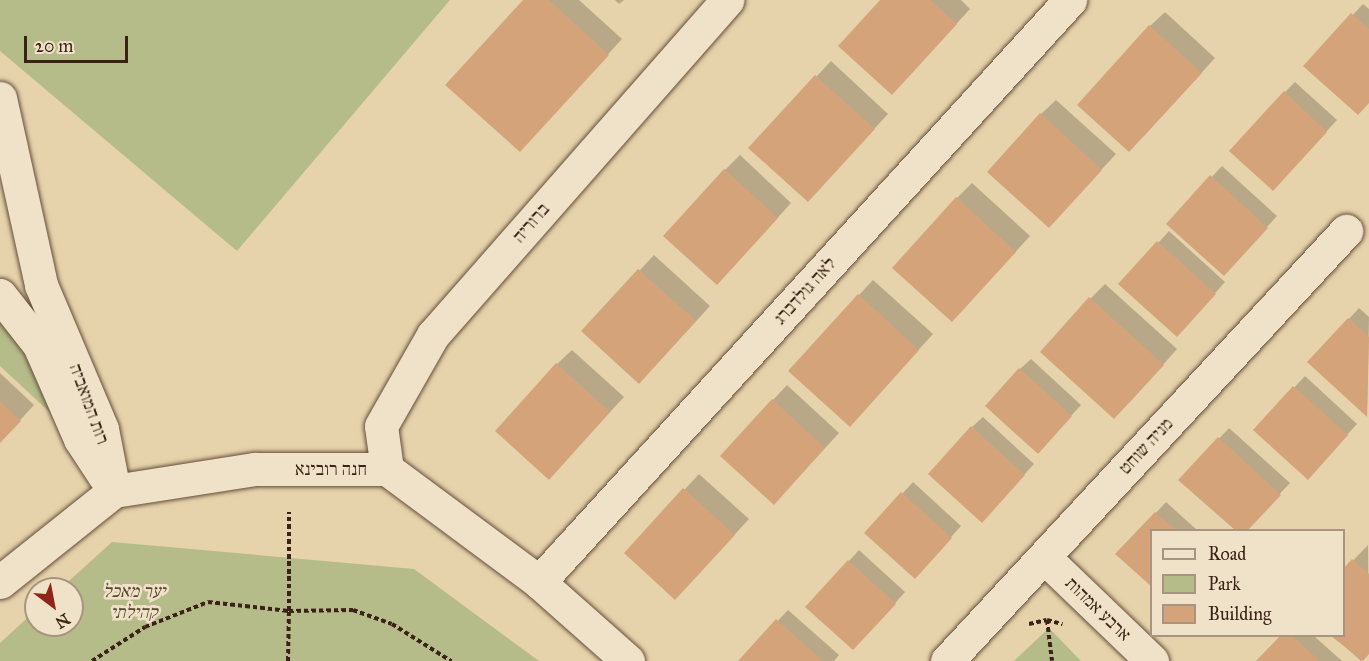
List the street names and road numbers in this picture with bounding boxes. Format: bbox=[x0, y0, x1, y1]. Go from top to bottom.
street label: ברוריה bbox=[508, 199, 554, 247]
street label: לאה גולדברג bbox=[769, 253, 841, 329]
street label: רות המואביה bbox=[64, 361, 114, 447]
street label: מניה שוחט bbox=[1114, 413, 1178, 479]
street label: חנה רובינא bbox=[295, 458, 367, 480]
street label: ארבע אמהות bbox=[1061, 572, 1135, 646]

